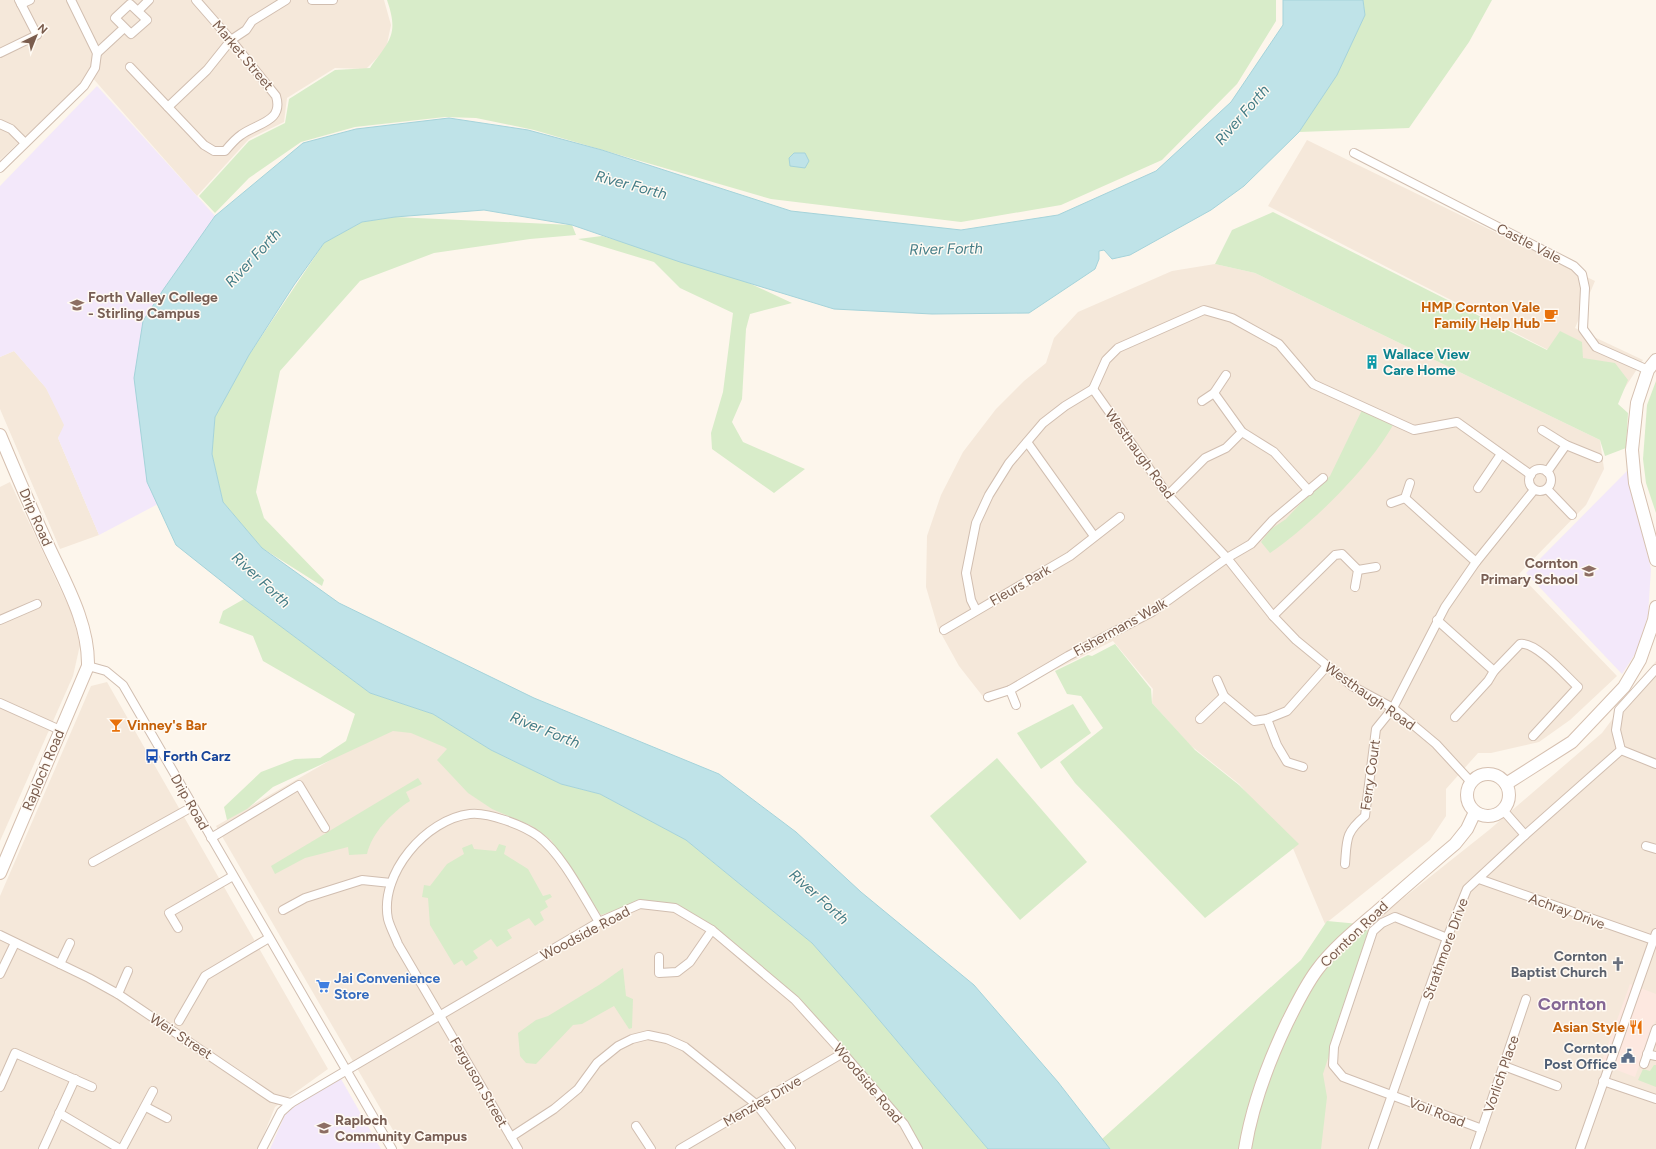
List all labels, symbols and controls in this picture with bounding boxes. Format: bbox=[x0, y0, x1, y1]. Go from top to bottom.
north arrow bbox=[16, 16, 56, 56]
street label: Market Street bbox=[208, 17, 277, 94]
text: N bbox=[35, 21, 50, 37]
water label: River Forth bbox=[1211, 81, 1273, 149]
water label: River Forth bbox=[593, 167, 669, 203]
street label: Castle Vale bbox=[1494, 220, 1564, 267]
water label: River Forth bbox=[221, 225, 285, 291]
water label: River Forth bbox=[909, 239, 983, 259]
place label: Forth Valley College - Stirling Campus bbox=[88, 289, 218, 322]
school or university icon: Forth Valley College - Stirling Campus bbox=[69, 297, 85, 313]
place label: HMP Cornton Vale Family Help Hub bbox=[1421, 299, 1540, 332]
cafe icon: HMP Cornton Vale Family Help Hub bbox=[1543, 307, 1559, 323]
place label: Wallace View Care Home bbox=[1383, 346, 1470, 379]
building icon: Wallace View Care Home bbox=[1364, 354, 1380, 370]
street label: Westhaugh Road bbox=[1101, 406, 1178, 502]
street label: Drip Road bbox=[15, 486, 56, 549]
water label: River Forth bbox=[228, 548, 294, 612]
place label: Cornton Primary School bbox=[1480, 555, 1578, 588]
street label: Fleurs Park bbox=[987, 561, 1054, 610]
school or university icon: Cornton Primary School bbox=[1581, 563, 1597, 579]
street label: Fishermans Walk bbox=[1071, 595, 1170, 660]
street label: Westhaugh Road bbox=[1321, 659, 1418, 734]
water label: River Forth bbox=[508, 708, 582, 752]
bar icon: Vinney's Bar bbox=[108, 717, 124, 733]
place label: Vinney's Bar bbox=[127, 717, 208, 734]
street label: Raploch Road bbox=[19, 727, 68, 813]
street label: Ferry Court bbox=[1357, 738, 1384, 812]
bus stop icon: Forth Carz bbox=[144, 748, 160, 764]
place label: Forth Carz bbox=[163, 748, 231, 765]
street label: Drip Road bbox=[167, 771, 212, 833]
water label: River Forth bbox=[786, 866, 852, 928]
street label: Achray Drive bbox=[1526, 890, 1608, 933]
street label: Strathmore Drive bbox=[1419, 896, 1472, 1002]
street label: Cornton Road bbox=[1317, 898, 1392, 971]
street label: Woodside Road bbox=[538, 903, 633, 964]
place label: Cornton Baptist Church bbox=[1511, 948, 1607, 981]
church icon: Cornton Baptist Church bbox=[1610, 956, 1626, 972]
place label: Jai Convenience Store bbox=[334, 970, 441, 1003]
supermarket icon: Jai Convenience Store bbox=[315, 978, 331, 994]
district label: Cornton bbox=[1538, 993, 1606, 1015]
street label: Weir Street bbox=[146, 1010, 215, 1063]
place label: Asian Style bbox=[1553, 1019, 1625, 1036]
restaurant icon: Asian Style bbox=[1628, 1019, 1644, 1035]
street label: Vorlich Place bbox=[1480, 1033, 1523, 1115]
street label: Ferguson Street bbox=[446, 1034, 511, 1130]
street label: Woodside Road bbox=[829, 1040, 906, 1127]
place label: Cornton Post Office bbox=[1544, 1040, 1617, 1073]
public building icon: Cornton Post Office bbox=[1620, 1048, 1636, 1064]
street label: Menzies Drive bbox=[720, 1072, 805, 1131]
street label: Voil Road bbox=[1406, 1094, 1468, 1131]
place label: Raploch Community Campus bbox=[335, 1112, 467, 1145]
school or university icon: Raploch Community Campus bbox=[316, 1120, 332, 1136]

